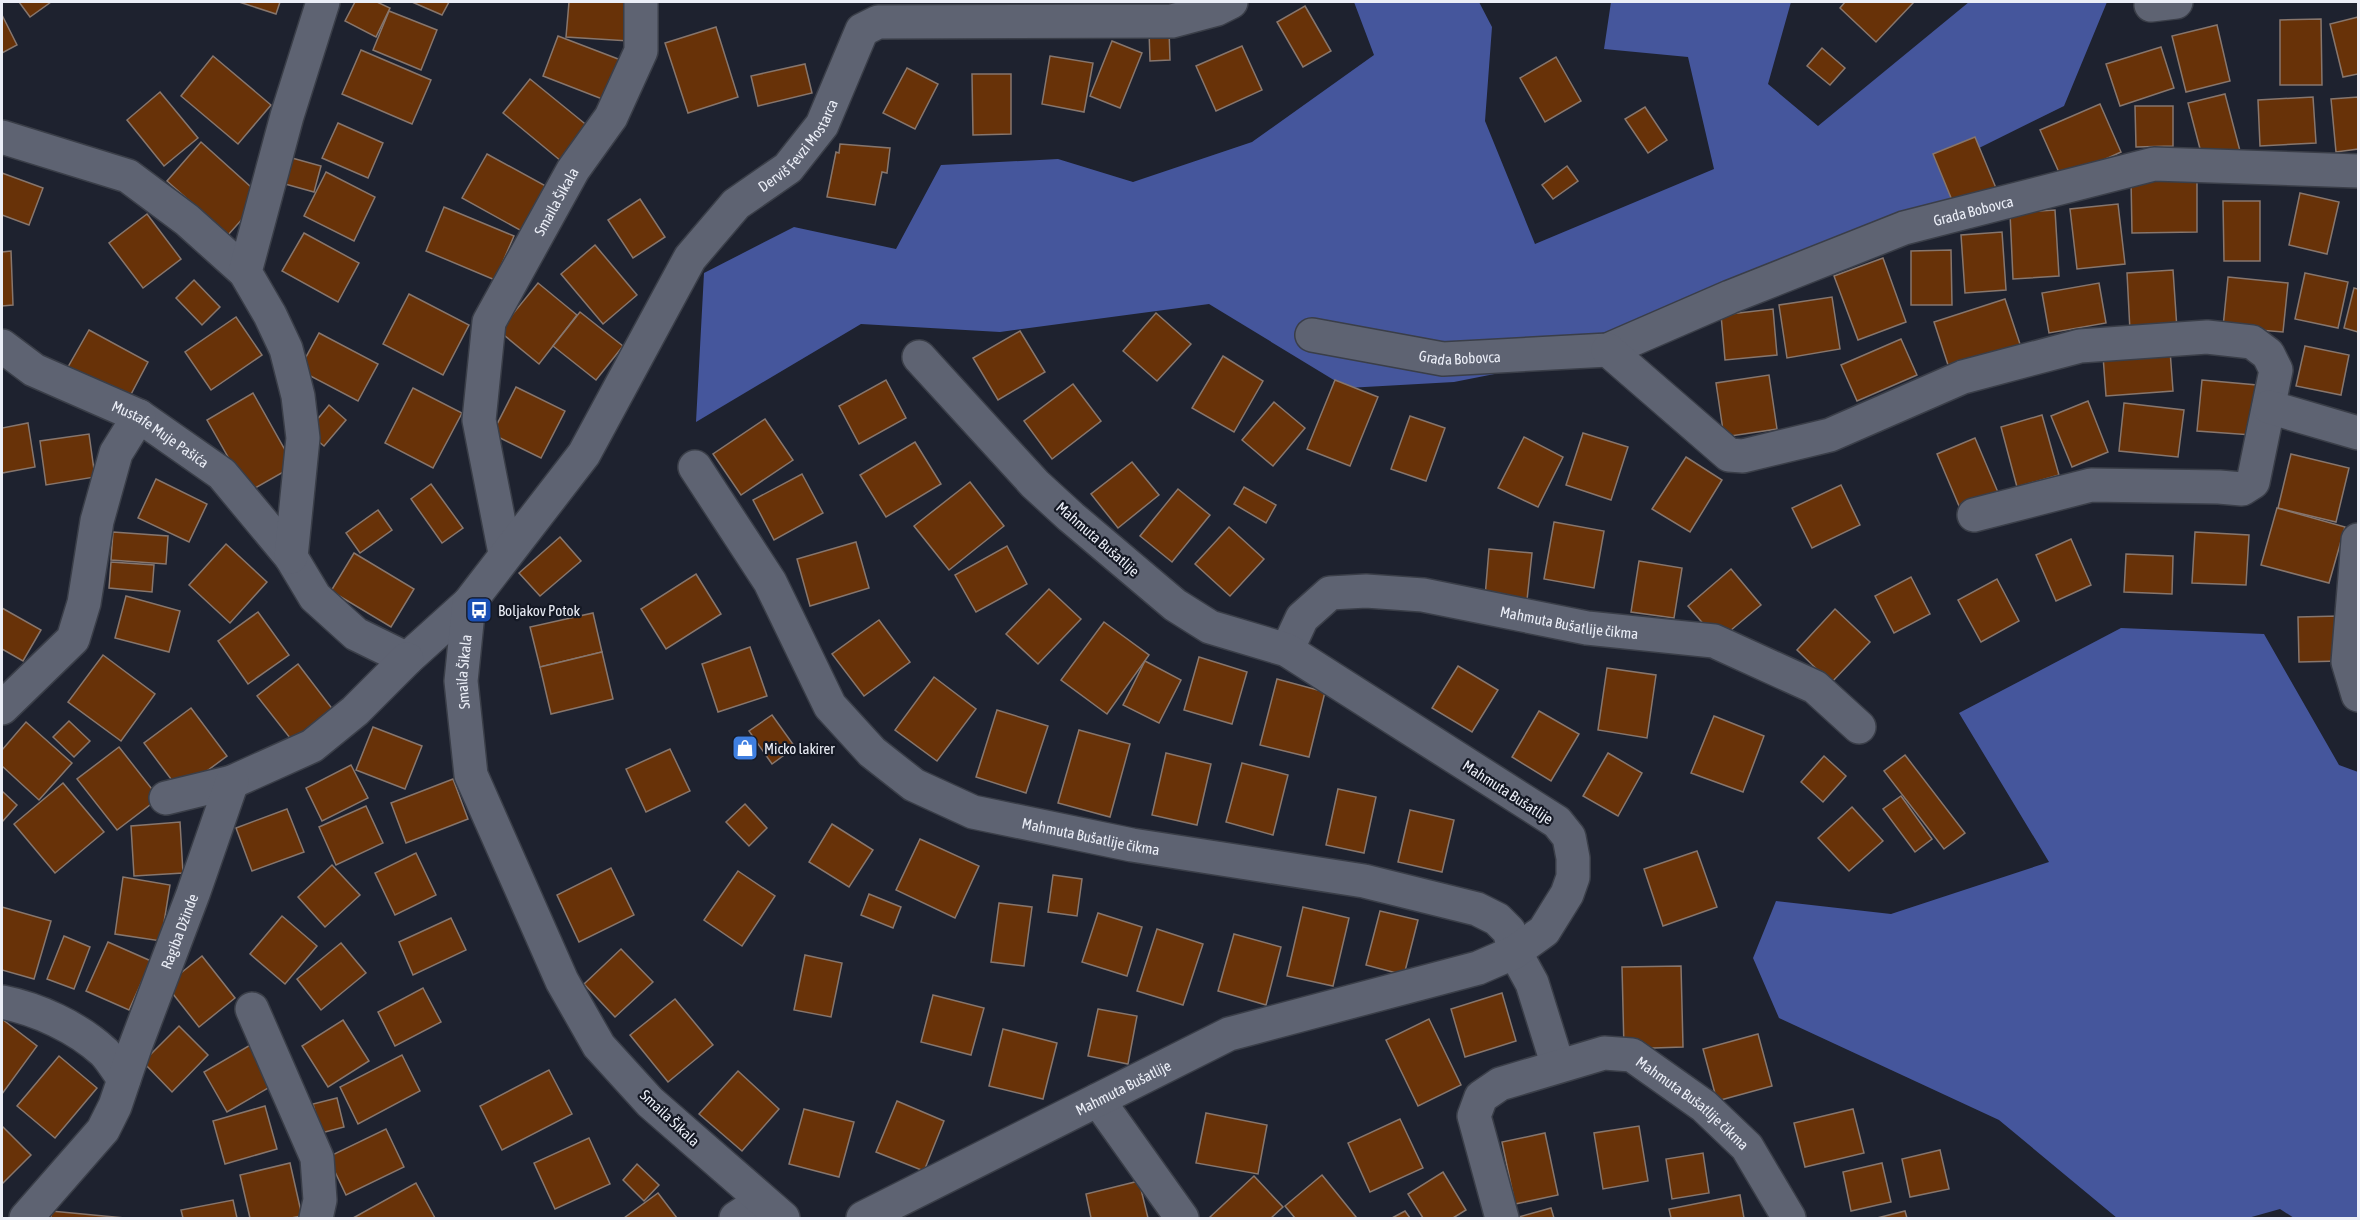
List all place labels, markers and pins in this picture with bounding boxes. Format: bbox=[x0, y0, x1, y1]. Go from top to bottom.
bus stop icon: Boljakov Potok bbox=[464, 595, 494, 625]
place label: Boljakov Potok bbox=[498, 602, 580, 619]
shop icon: Micko lakirer bbox=[730, 733, 760, 763]
place label: Micko lakirer bbox=[764, 740, 835, 757]

